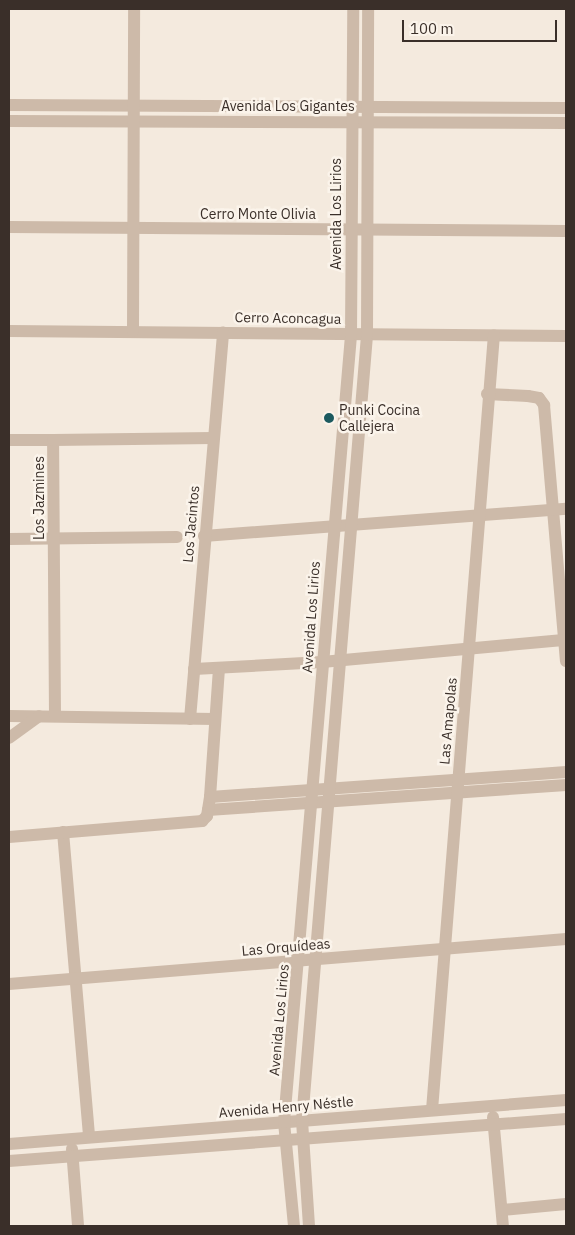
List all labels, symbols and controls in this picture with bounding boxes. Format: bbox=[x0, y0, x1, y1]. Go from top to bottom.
scale bar bbox=[405, 10, 560, 42]
text: 100 m bbox=[410, 19, 454, 38]
street label: Avenida Los Gigantes bbox=[221, 98, 355, 114]
street label: Avenida Los Lirios bbox=[328, 158, 344, 270]
street label: Cerro Monte Olivia bbox=[200, 206, 316, 222]
street label: Cerro Aconcagua bbox=[234, 309, 342, 327]
place label: Punki Cocina Callejera bbox=[339, 402, 420, 434]
marker: Punki Cocina Callejera bbox=[323, 412, 335, 424]
street label: Los Jazmines bbox=[31, 456, 47, 540]
street label: Los Jacintos bbox=[179, 485, 203, 563]
street label: Avenida Los Lirios bbox=[299, 560, 323, 674]
street label: Las Amapolas bbox=[436, 677, 460, 765]
street label: Las Orquídeas bbox=[241, 935, 331, 959]
street label: Avenida Los Lirios bbox=[266, 963, 292, 1077]
street label: Avenida Henry Néstle bbox=[218, 1093, 354, 1121]

